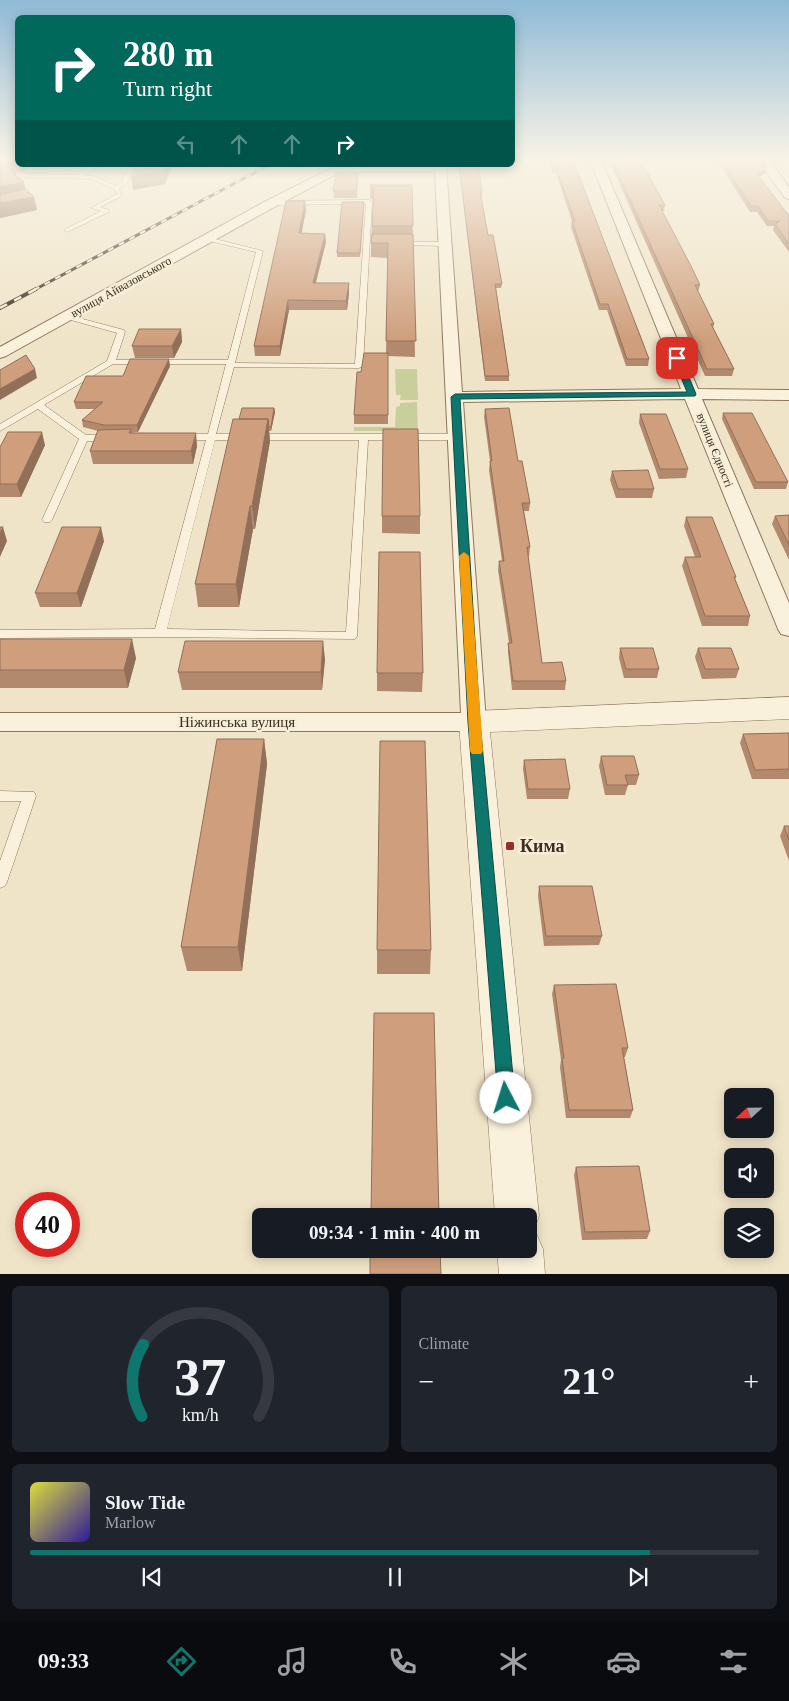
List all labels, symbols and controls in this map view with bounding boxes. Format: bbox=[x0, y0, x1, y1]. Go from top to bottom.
icon: right bbox=[40, 35, 105, 100]
text: 280 m bbox=[123, 35, 213, 74]
text: Turn right bbox=[123, 76, 212, 101]
icon: left bbox=[172, 130, 200, 158]
icon: ahead bbox=[225, 130, 253, 158]
icon: ahead bbox=[278, 130, 306, 158]
icon: right bbox=[331, 130, 359, 158]
street label: вулиця Айвазовського bbox=[68, 254, 174, 320]
pin bbox=[656, 337, 698, 379]
icon: arrive bbox=[663, 344, 691, 372]
street label: вулиця Єдності bbox=[694, 411, 736, 490]
street label: Ніжинська вулиця bbox=[179, 714, 295, 730]
place label: Кима bbox=[520, 836, 565, 856]
marker: Кима bbox=[504, 840, 516, 852]
position arrow bbox=[479, 1071, 531, 1123]
north arrow bbox=[724, 1088, 774, 1138]
map controls bbox=[724, 1088, 774, 1258]
button: sound bbox=[724, 1148, 774, 1198]
speed limit sign: 40 bbox=[15, 1192, 80, 1257]
button: layers bbox=[724, 1208, 774, 1258]
text: 09:34 · 1 min · 400 m bbox=[309, 1222, 480, 1243]
text: Climate bbox=[419, 1335, 469, 1352]
text: 37 bbox=[174, 1349, 226, 1406]
text: 21° bbox=[562, 1360, 615, 1402]
text: − bbox=[419, 1366, 434, 1397]
text: + bbox=[743, 1366, 759, 1397]
text: km/h bbox=[182, 1405, 219, 1425]
text: Slow Tide bbox=[105, 1492, 185, 1513]
text: Marlow bbox=[105, 1514, 156, 1531]
icon: previous bbox=[138, 1563, 166, 1591]
icon: pause bbox=[381, 1563, 409, 1591]
icon: next bbox=[624, 1563, 652, 1591]
icon: directions bbox=[164, 1644, 199, 1679]
icon: music bbox=[275, 1644, 310, 1679]
icon: phone bbox=[385, 1644, 420, 1679]
icon: climate bbox=[496, 1644, 531, 1679]
icon: car bbox=[606, 1644, 641, 1679]
icon: filters bbox=[716, 1644, 751, 1679]
text: 09:33 bbox=[38, 1648, 89, 1673]

